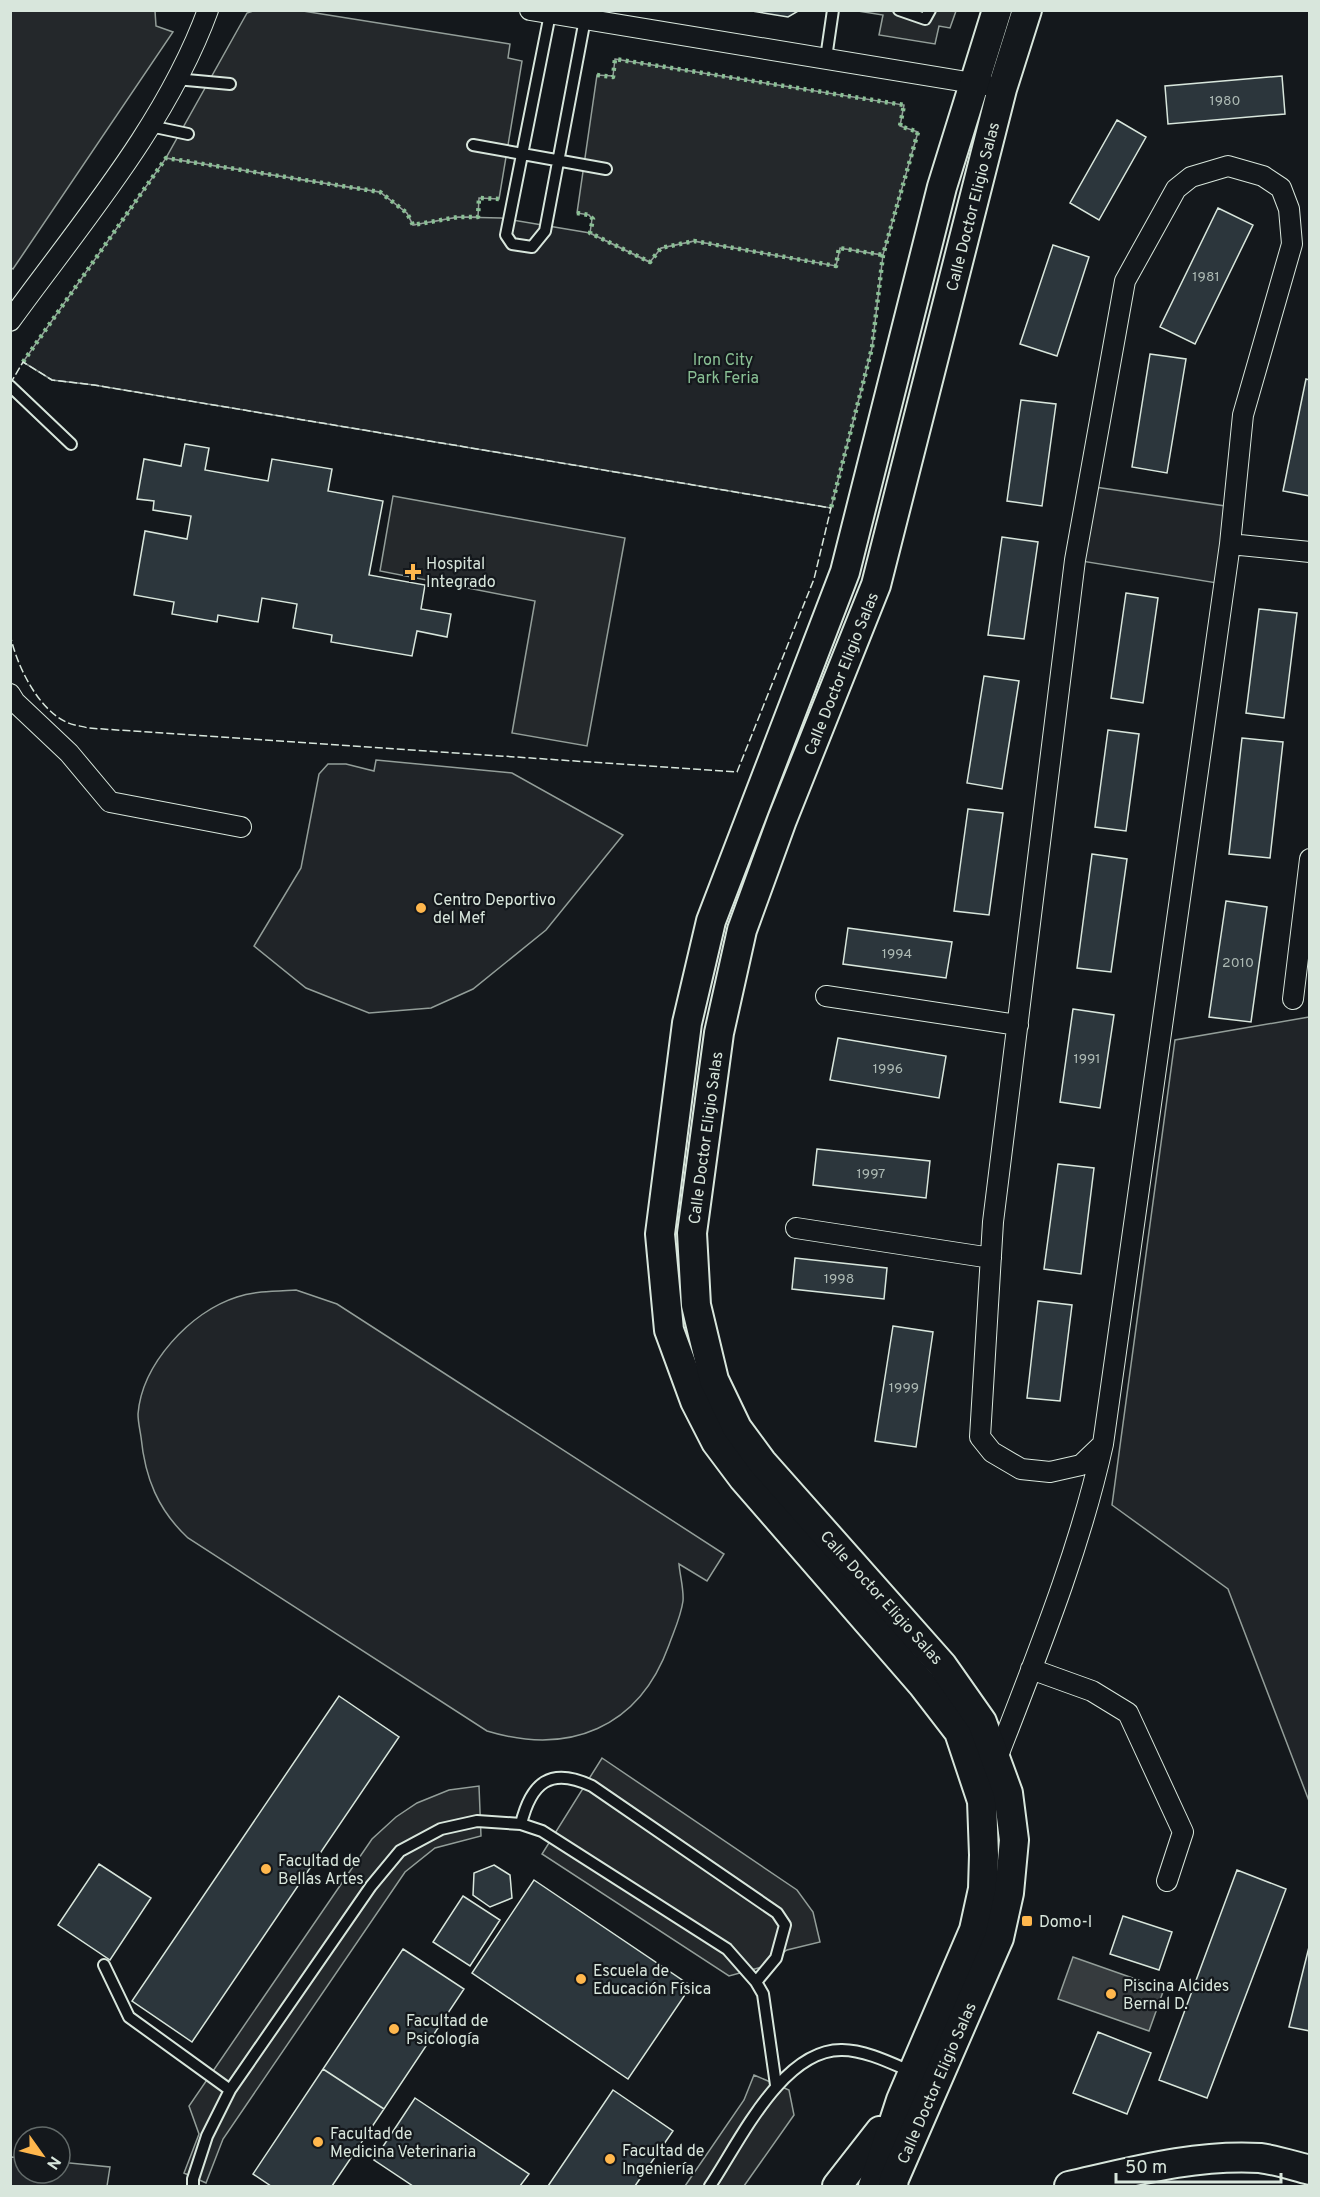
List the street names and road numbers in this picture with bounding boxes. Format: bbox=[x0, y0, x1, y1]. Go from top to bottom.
street label: Calle Doctor Eligio Salas bbox=[943, 120, 1005, 294]
street label: Calle Doctor Eligio Salas bbox=[801, 590, 884, 759]
street label: Calle Doctor Eligio Salas bbox=[685, 1050, 728, 1226]
street label: Calle Doctor Eligio Salas bbox=[815, 1527, 946, 1670]
street label: Calle Doctor Eligio Salas bbox=[894, 2000, 982, 2167]

